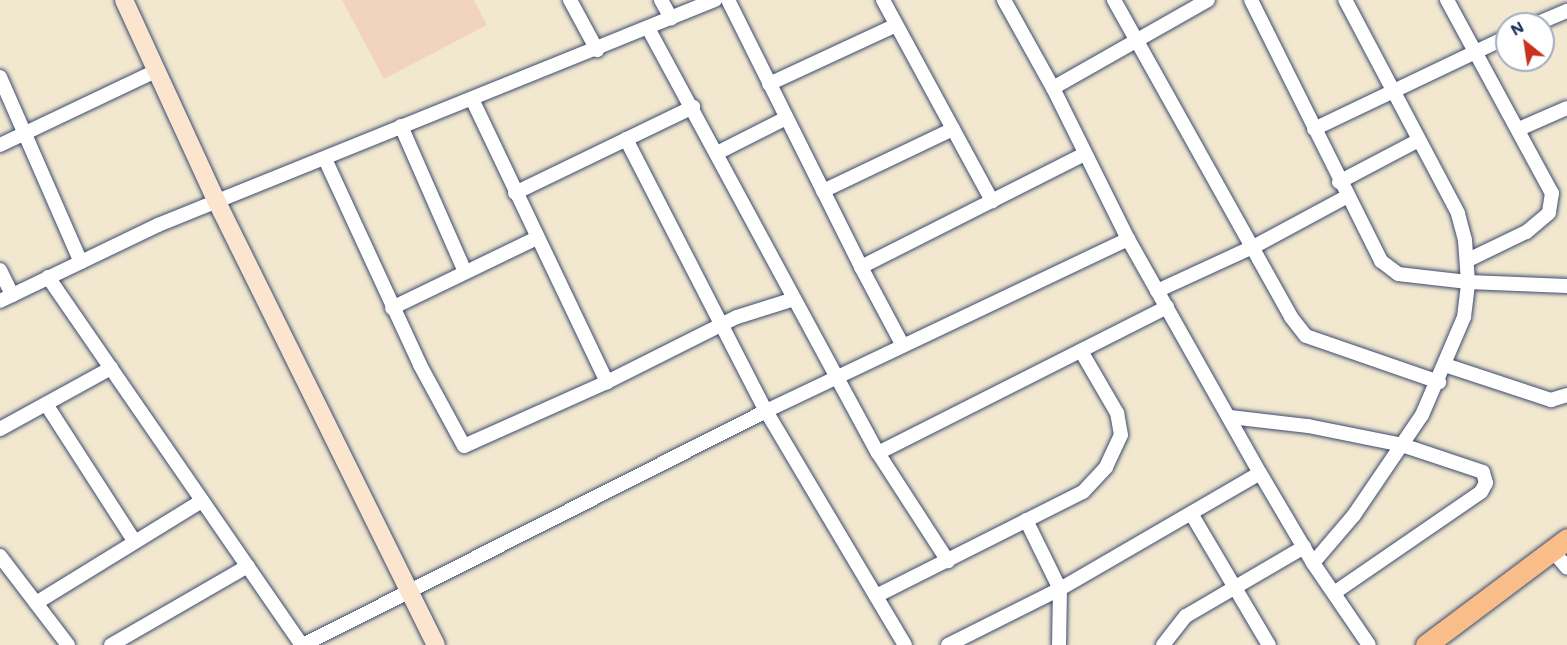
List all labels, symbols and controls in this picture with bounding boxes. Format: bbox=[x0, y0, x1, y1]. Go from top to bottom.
north arrow bbox=[1495, 12, 1555, 72]
text: N bbox=[1506, 16, 1527, 40]

